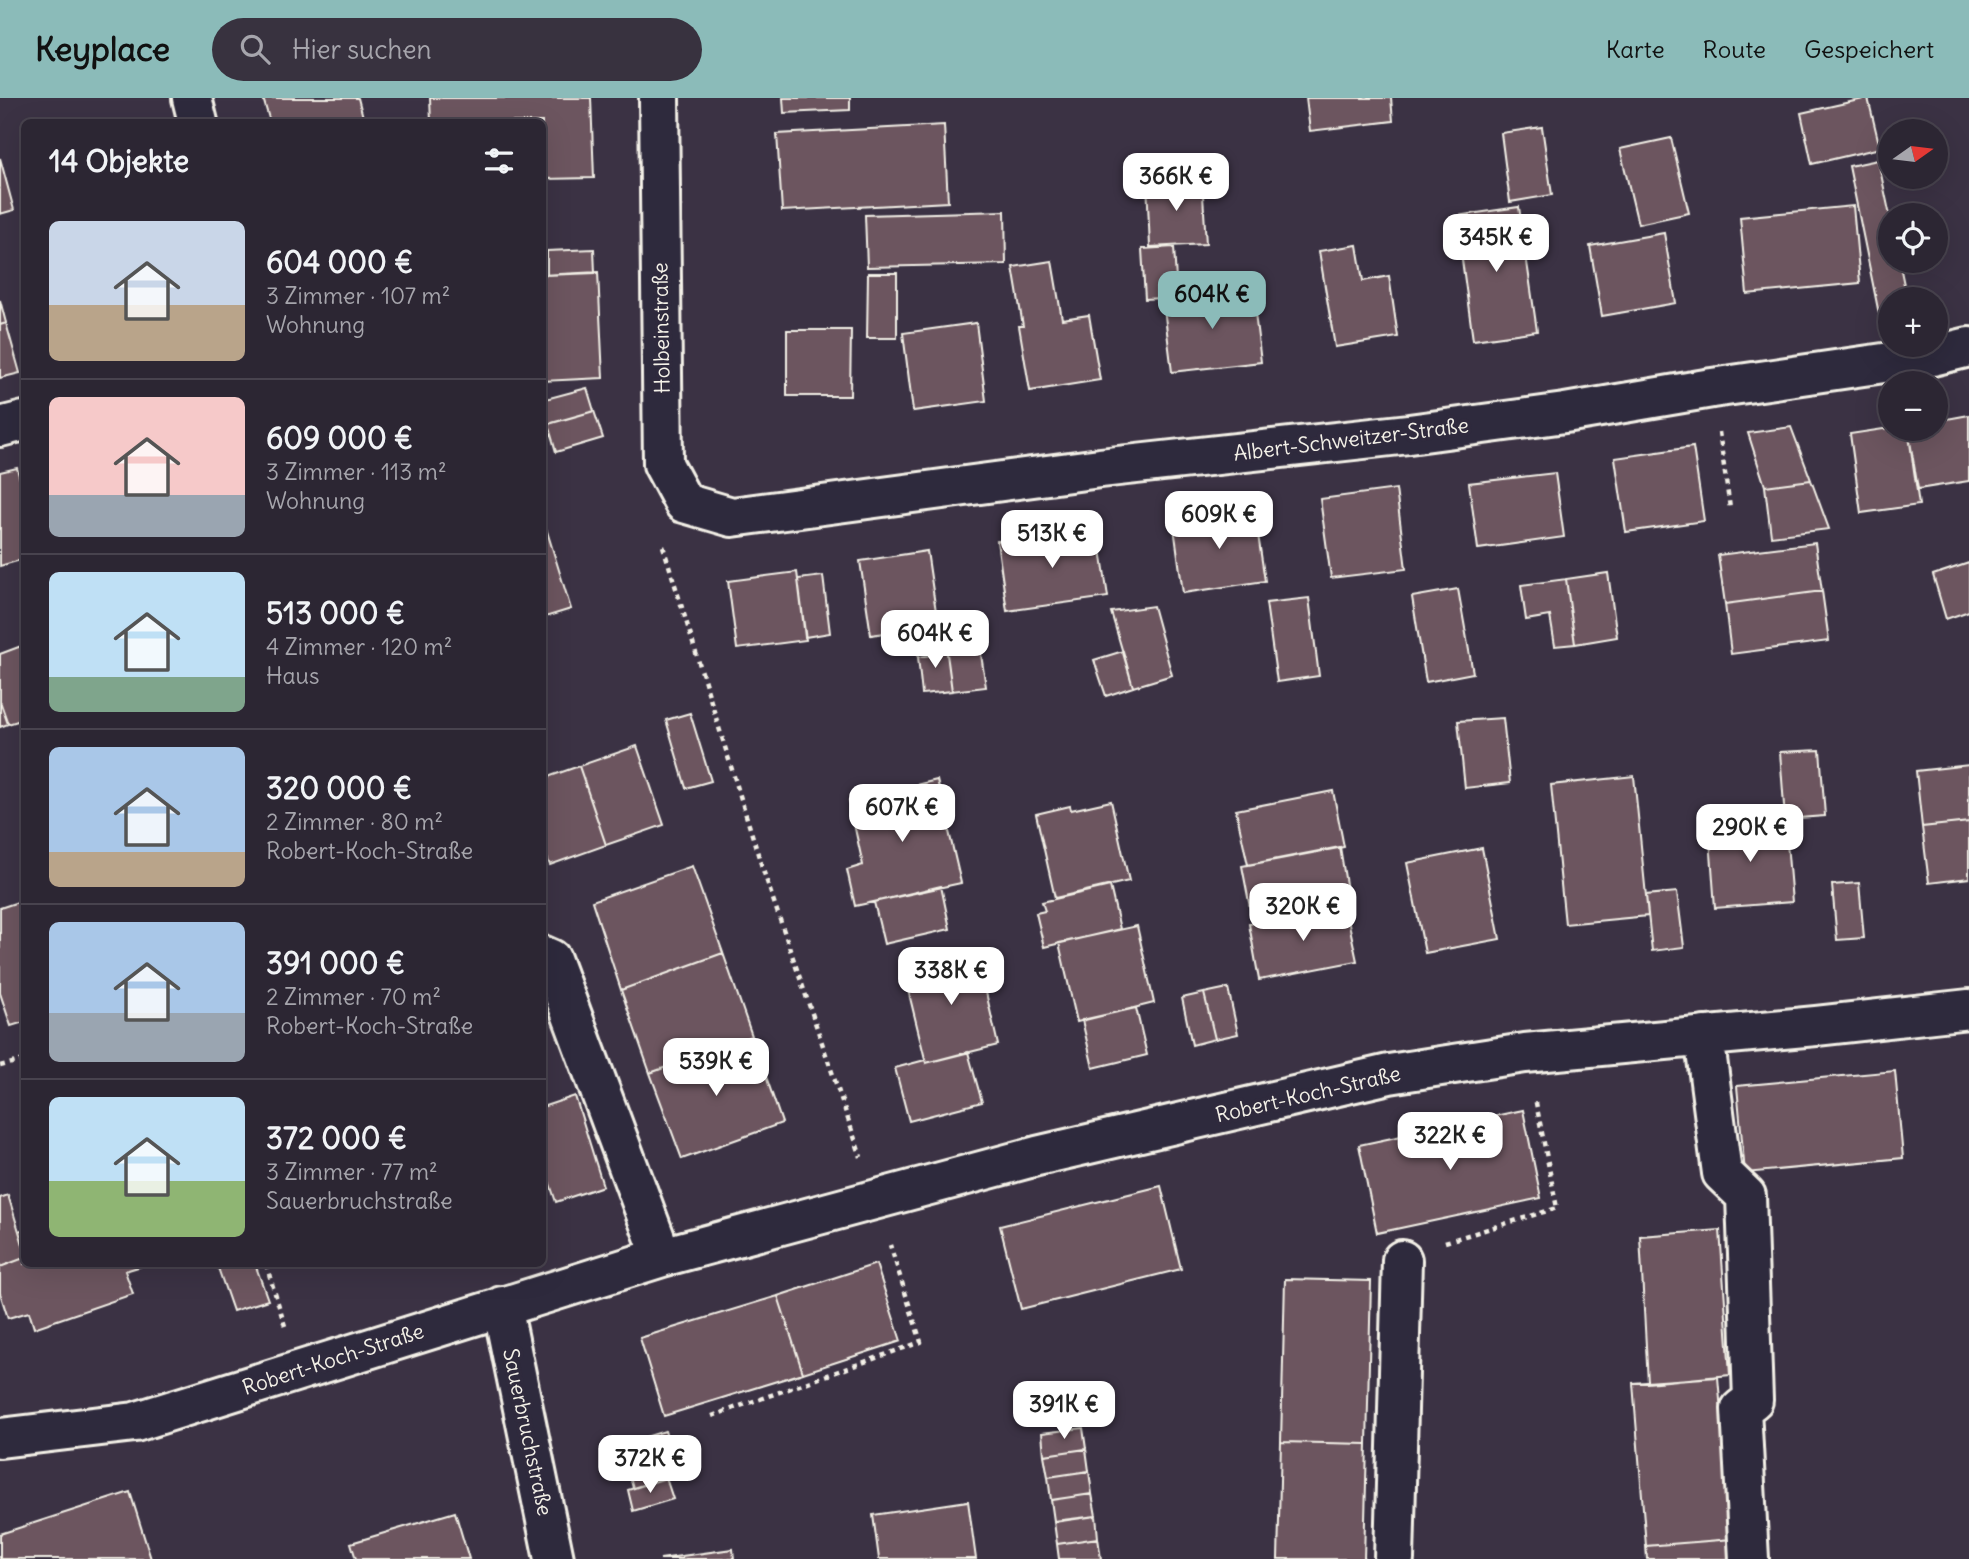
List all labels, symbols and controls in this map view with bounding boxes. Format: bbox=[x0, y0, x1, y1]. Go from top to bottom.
search box bbox=[212, 18, 702, 81]
text: Keyplace bbox=[35, 28, 170, 70]
icon: search bbox=[236, 30, 274, 68]
text: Hier suchen bbox=[292, 33, 431, 66]
text: Karte bbox=[1606, 34, 1665, 64]
text: Route bbox=[1703, 34, 1766, 64]
text: Gespeichert bbox=[1804, 34, 1934, 64]
north arrow bbox=[1878, 119, 1948, 189]
map controls bbox=[1878, 119, 1948, 441]
text: 14 Objekte bbox=[49, 142, 189, 180]
icon: filters bbox=[480, 142, 518, 180]
pin: 366K € bbox=[1119, 153, 1233, 213]
text: 366K € bbox=[1139, 161, 1213, 190]
button: locate bbox=[1878, 203, 1948, 273]
pin: 345K € bbox=[1439, 214, 1553, 274]
text: 345K € bbox=[1459, 222, 1533, 251]
text: 604 000 € bbox=[266, 243, 413, 281]
icon: home bbox=[105, 249, 189, 333]
street label: Holbeinstraße bbox=[646, 262, 676, 394]
pin: 604K € bbox=[1155, 272, 1269, 331]
text: 604K € bbox=[1174, 279, 1250, 308]
text: 3 Zimmer · 107 m² bbox=[266, 281, 450, 310]
button: + bbox=[1878, 287, 1948, 357]
text: Wohnung bbox=[266, 310, 365, 339]
button: − bbox=[1878, 371, 1948, 441]
street label: Albert-Schweitzer-Straße bbox=[1232, 411, 1470, 467]
text: 609 000 € bbox=[266, 419, 413, 457]
icon: home bbox=[105, 425, 189, 509]
text: 3 Zimmer · 113 m² bbox=[266, 457, 447, 486]
text: Wohnung bbox=[266, 486, 365, 515]
pin: 609K € bbox=[1162, 491, 1276, 551]
text: 609K € bbox=[1181, 499, 1257, 528]
pin: 513K € bbox=[995, 510, 1109, 570]
text: 513K € bbox=[1017, 518, 1087, 547]
text: 513 000 € bbox=[266, 594, 405, 632]
icon: home bbox=[105, 600, 189, 684]
pin: 604K € bbox=[878, 610, 992, 670]
text: 604K € bbox=[897, 618, 973, 647]
text: 4 Zimmer · 120 m² bbox=[266, 632, 452, 661]
text: Haus bbox=[266, 661, 319, 690]
text: 320 000 € bbox=[266, 769, 412, 807]
icon: home bbox=[105, 775, 189, 859]
pin: 607K € bbox=[845, 784, 959, 844]
text: 607K € bbox=[865, 792, 939, 821]
pin: 290K € bbox=[1693, 804, 1807, 864]
text: 2 Zimmer · 80 m² bbox=[266, 807, 443, 836]
text: 290K € bbox=[1712, 812, 1788, 841]
text: Robert-Koch-Straße bbox=[266, 836, 473, 865]
pin: 320K € bbox=[1246, 884, 1360, 943]
text: 320K € bbox=[1265, 891, 1341, 920]
text: 391 000 € bbox=[266, 944, 405, 982]
pin: 338K € bbox=[894, 948, 1008, 1007]
icon: home bbox=[105, 950, 189, 1034]
text: 338K € bbox=[914, 955, 988, 984]
text: 2 Zimmer · 70 m² bbox=[266, 982, 441, 1011]
text: Robert-Koch-Straße bbox=[266, 1011, 473, 1040]
pin: 539K € bbox=[659, 1038, 773, 1098]
text: 539K € bbox=[679, 1046, 753, 1075]
street label: Robert-Koch-Straße bbox=[1213, 1060, 1403, 1128]
pin: 322K € bbox=[1393, 1112, 1507, 1172]
text: 372 000 € bbox=[266, 1119, 407, 1157]
text: 322K € bbox=[1414, 1120, 1486, 1149]
icon: home bbox=[105, 1125, 189, 1209]
text: 3 Zimmer · 77 m² bbox=[266, 1157, 438, 1186]
text: Sauerbruchstraße bbox=[266, 1186, 453, 1215]
street label: Robert-Koch-Straße bbox=[239, 1317, 427, 1401]
street label: Sauerbruchstraße bbox=[497, 1346, 559, 1518]
pin: 391K € bbox=[1007, 1382, 1121, 1441]
text: 391K € bbox=[1029, 1389, 1099, 1418]
pin: 372K € bbox=[593, 1436, 707, 1495]
text: 372K € bbox=[614, 1443, 686, 1472]

